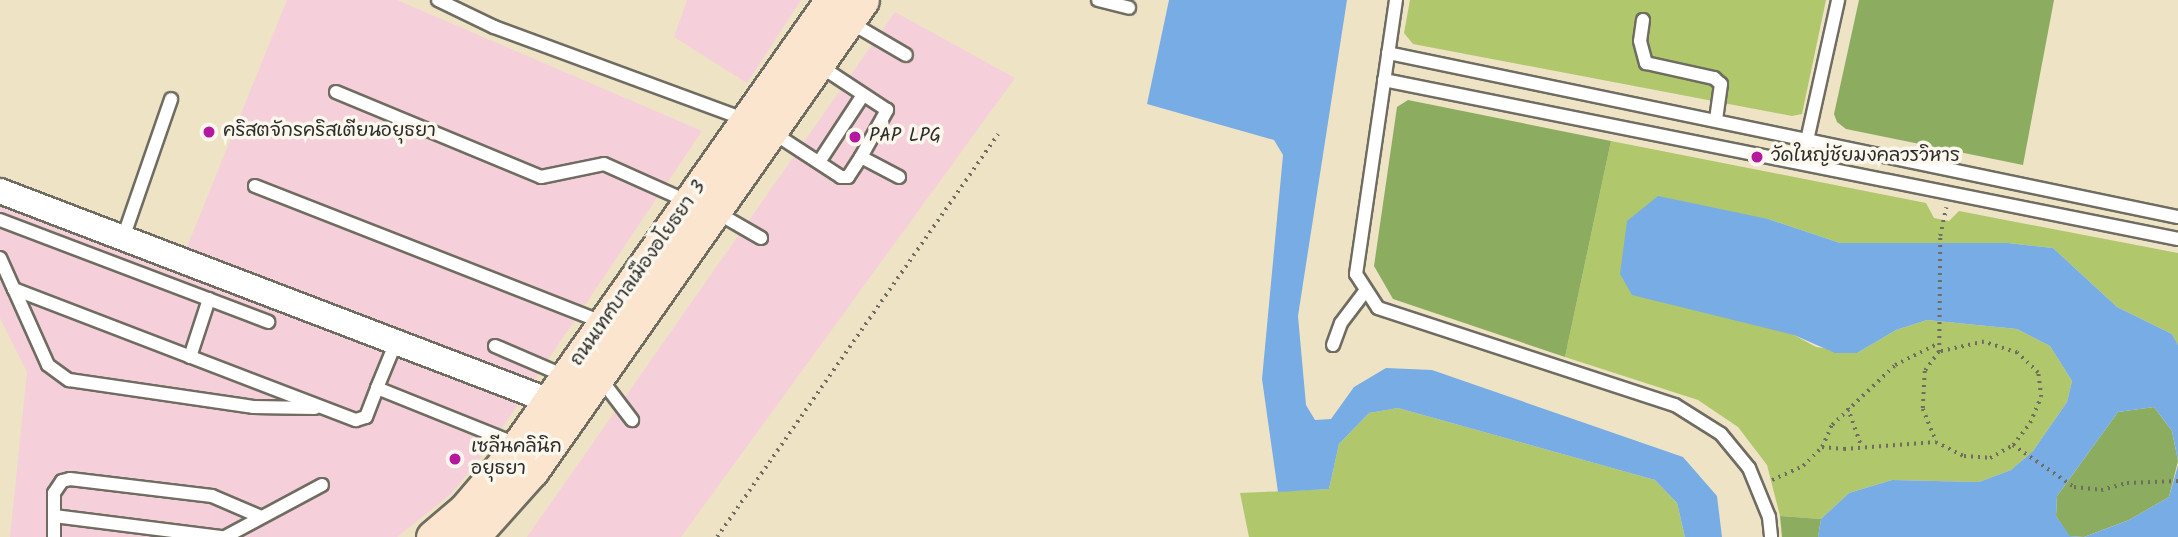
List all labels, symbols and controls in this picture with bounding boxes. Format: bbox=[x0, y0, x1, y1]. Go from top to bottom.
place label: คริสตจักรคริสเตียนอยุธยา bbox=[223, 121, 436, 143]
marker: คริสตจักรคริสเตียนอยุธยา bbox=[201, 124, 217, 140]
place label: PAP LPG bbox=[869, 126, 941, 148]
marker: PAP LPG bbox=[847, 129, 863, 145]
place label: วัดใหญ่ชัยมงคลวรวิหาร bbox=[1771, 146, 1960, 168]
marker: วัดใหญ่ชัยมงคลวรวิหาร bbox=[1749, 149, 1765, 165]
street label: ถนนเทศบาลเมืองอโยธยา 3 bbox=[566, 177, 712, 371]
place label: เซลีนคลินิก อยุธยา bbox=[471, 437, 562, 481]
marker: เซลีนคลินิก อยุธยา bbox=[445, 449, 465, 469]

